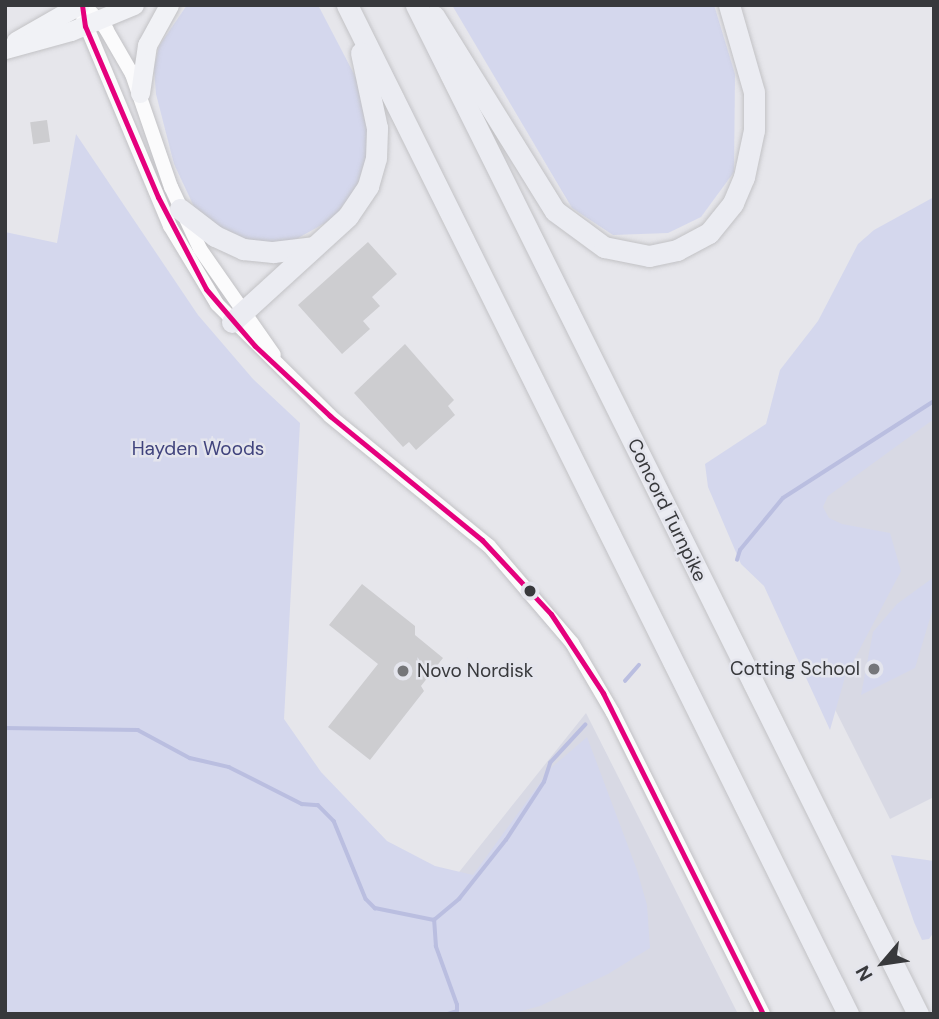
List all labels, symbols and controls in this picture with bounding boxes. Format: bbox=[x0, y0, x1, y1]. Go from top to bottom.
street label: Concord Turnpike bbox=[623, 435, 711, 585]
park label: Hayden Woods bbox=[132, 438, 264, 460]
unlabelled marker bbox=[523, 584, 537, 598]
place label: Cotting School bbox=[730, 658, 860, 680]
place label: Novo Nordisk bbox=[417, 660, 533, 682]
marker: Cotting School bbox=[866, 661, 882, 677]
marker: Novo Nordisk bbox=[395, 663, 411, 679]
north arrow bbox=[848, 928, 918, 998]
text: N bbox=[850, 961, 878, 986]

